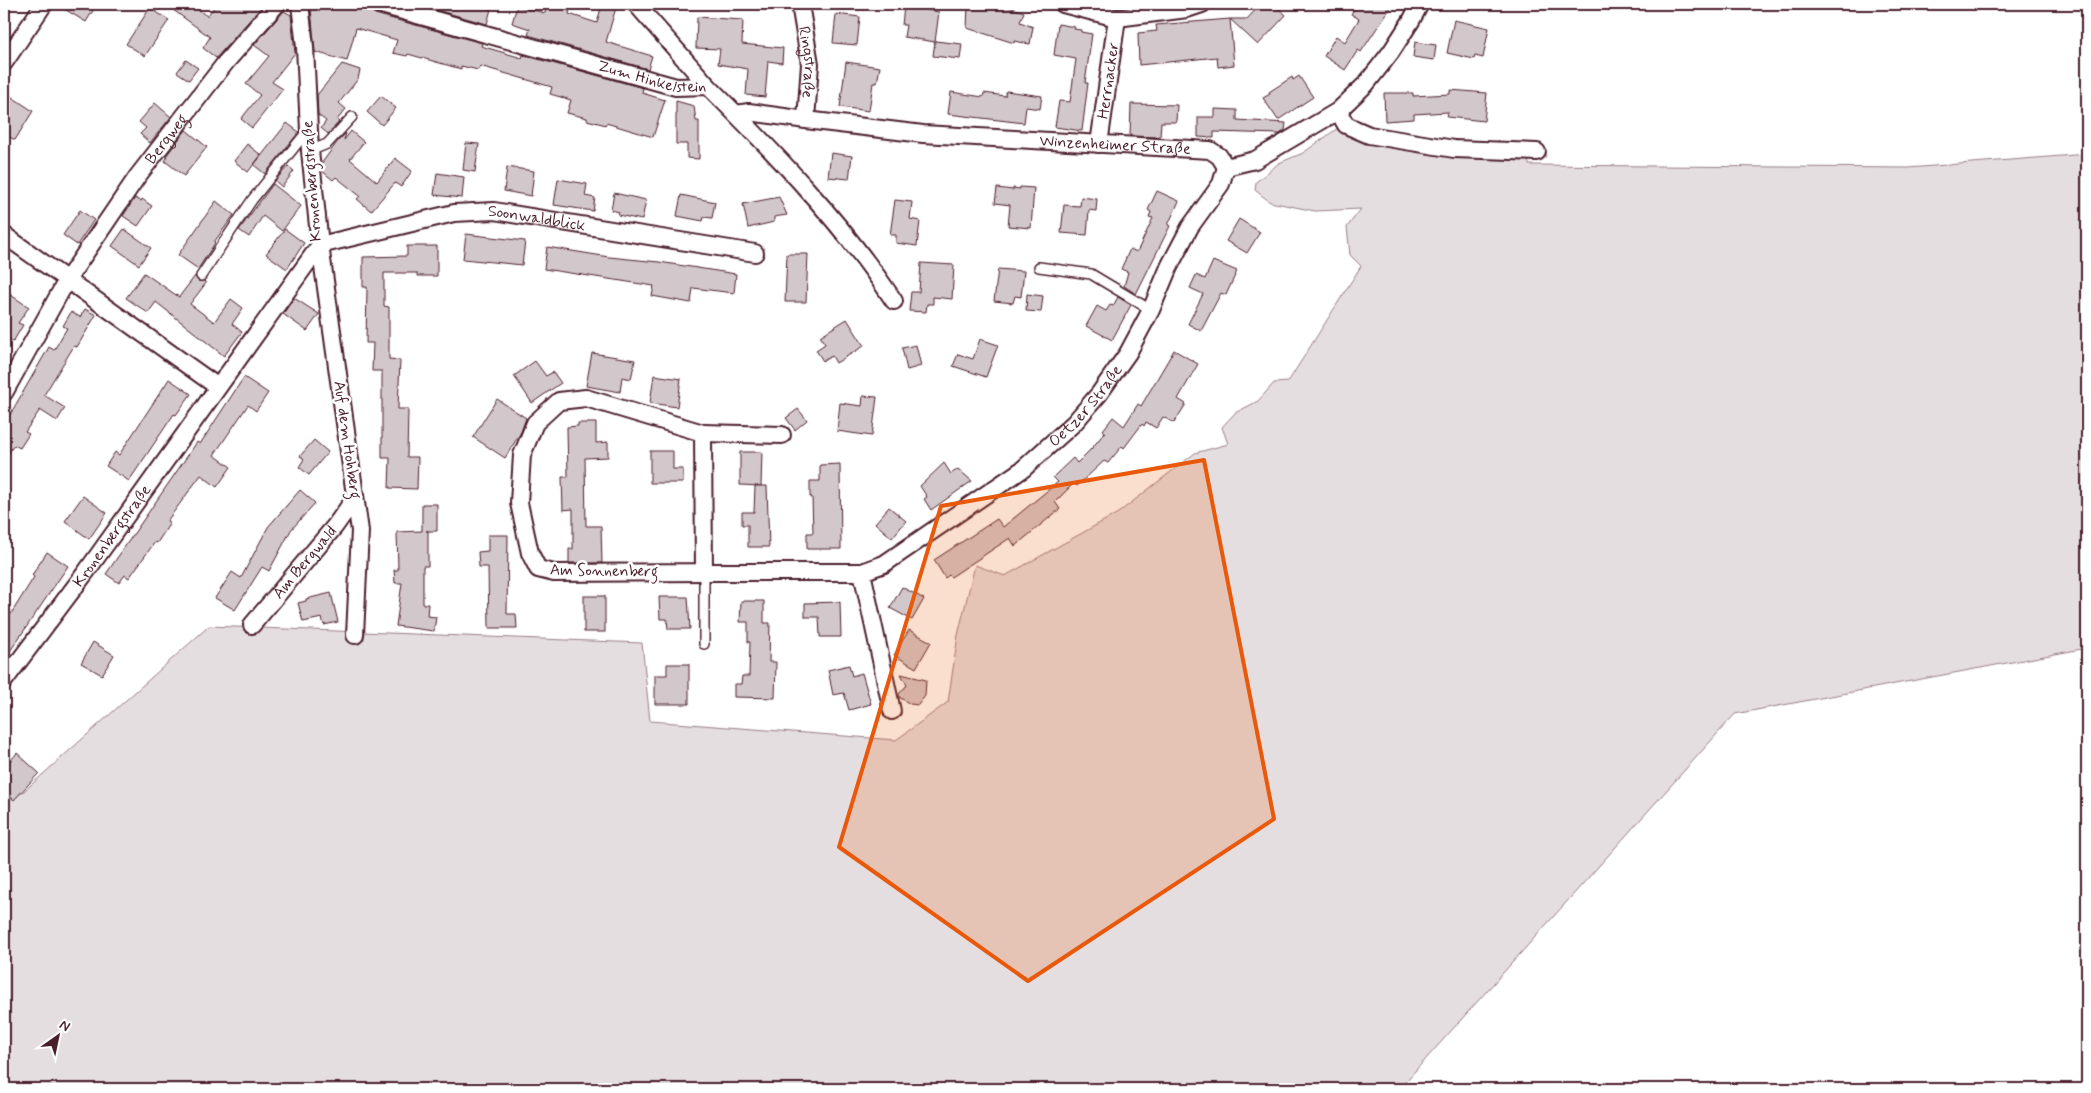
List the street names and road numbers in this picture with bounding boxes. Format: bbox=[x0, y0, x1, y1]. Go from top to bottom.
street label: Ringstraße bbox=[793, 25, 821, 99]
street label: Herrnacker bbox=[1092, 41, 1124, 120]
street label: Zum Hinkelstein bbox=[595, 55, 707, 97]
street label: Bergweg bbox=[140, 109, 193, 168]
street label: Kronenbergstraße bbox=[297, 120, 328, 242]
street label: Winzenheimer Straße bbox=[1039, 130, 1191, 159]
street label: Soonwaldblick bbox=[487, 200, 587, 236]
street label: Oetzer Straße bbox=[1044, 360, 1127, 451]
street label: Auf dem Hohberg bbox=[327, 379, 366, 501]
street label: Kronenbergstraße bbox=[68, 480, 156, 591]
street label: Am Bergwald bbox=[268, 521, 341, 603]
street label: Am Sonnenberg bbox=[550, 560, 658, 583]

